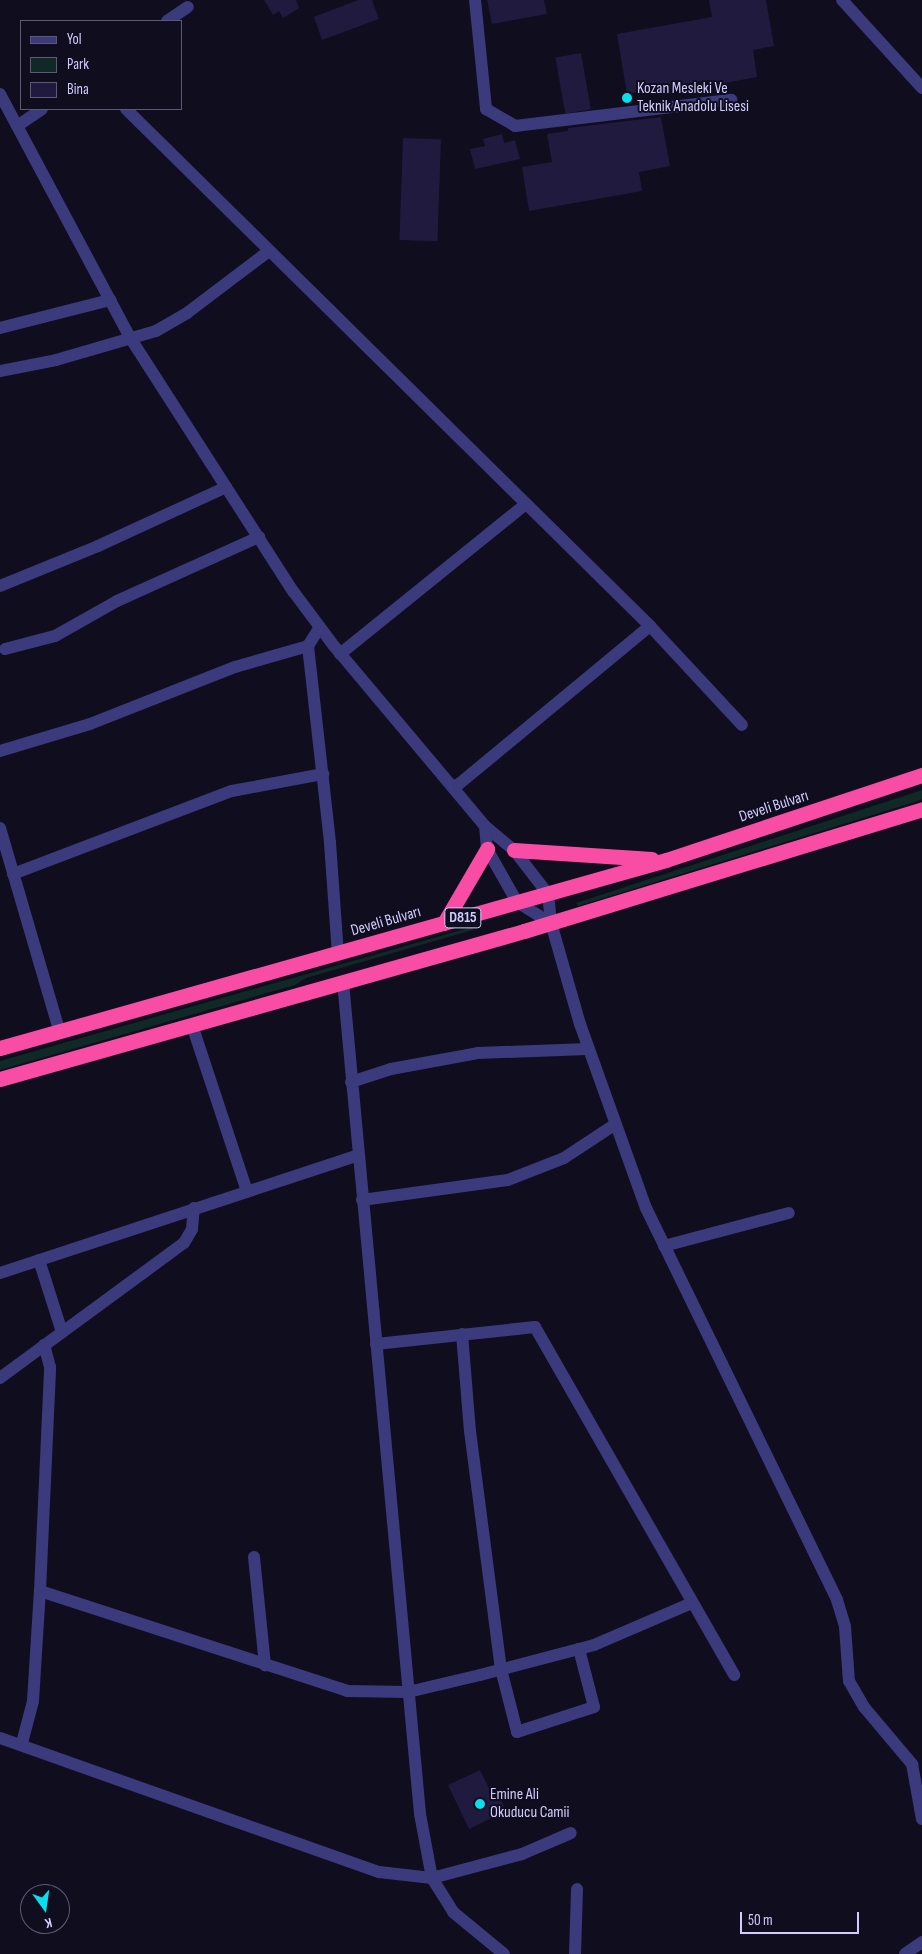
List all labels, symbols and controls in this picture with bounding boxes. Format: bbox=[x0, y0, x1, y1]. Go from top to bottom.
legend bbox=[20, 20, 182, 110]
text: Yol bbox=[67, 30, 82, 49]
text: Park bbox=[67, 55, 89, 74]
place label: Kozan Mesleki Ve Teknik Anadolu Lisesi bbox=[637, 79, 749, 117]
text: Bina bbox=[67, 80, 89, 99]
marker: Kozan Mesleki Ve Teknik Anadolu Lisesi bbox=[621, 92, 633, 104]
street label: Develi Bulvarı bbox=[737, 787, 811, 827]
street label: Develi Bulvarı bbox=[349, 903, 423, 941]
road number: D815 bbox=[444, 906, 482, 930]
place label: Emine Ali Okuducu Camii bbox=[490, 1785, 570, 1823]
marker: Emine Ali Okuducu Camii bbox=[474, 1798, 486, 1810]
north arrow bbox=[20, 1884, 70, 1934]
scale bar bbox=[742, 1902, 861, 1934]
text: 50 m bbox=[748, 1911, 773, 1930]
text: K bbox=[43, 1914, 54, 1932]

